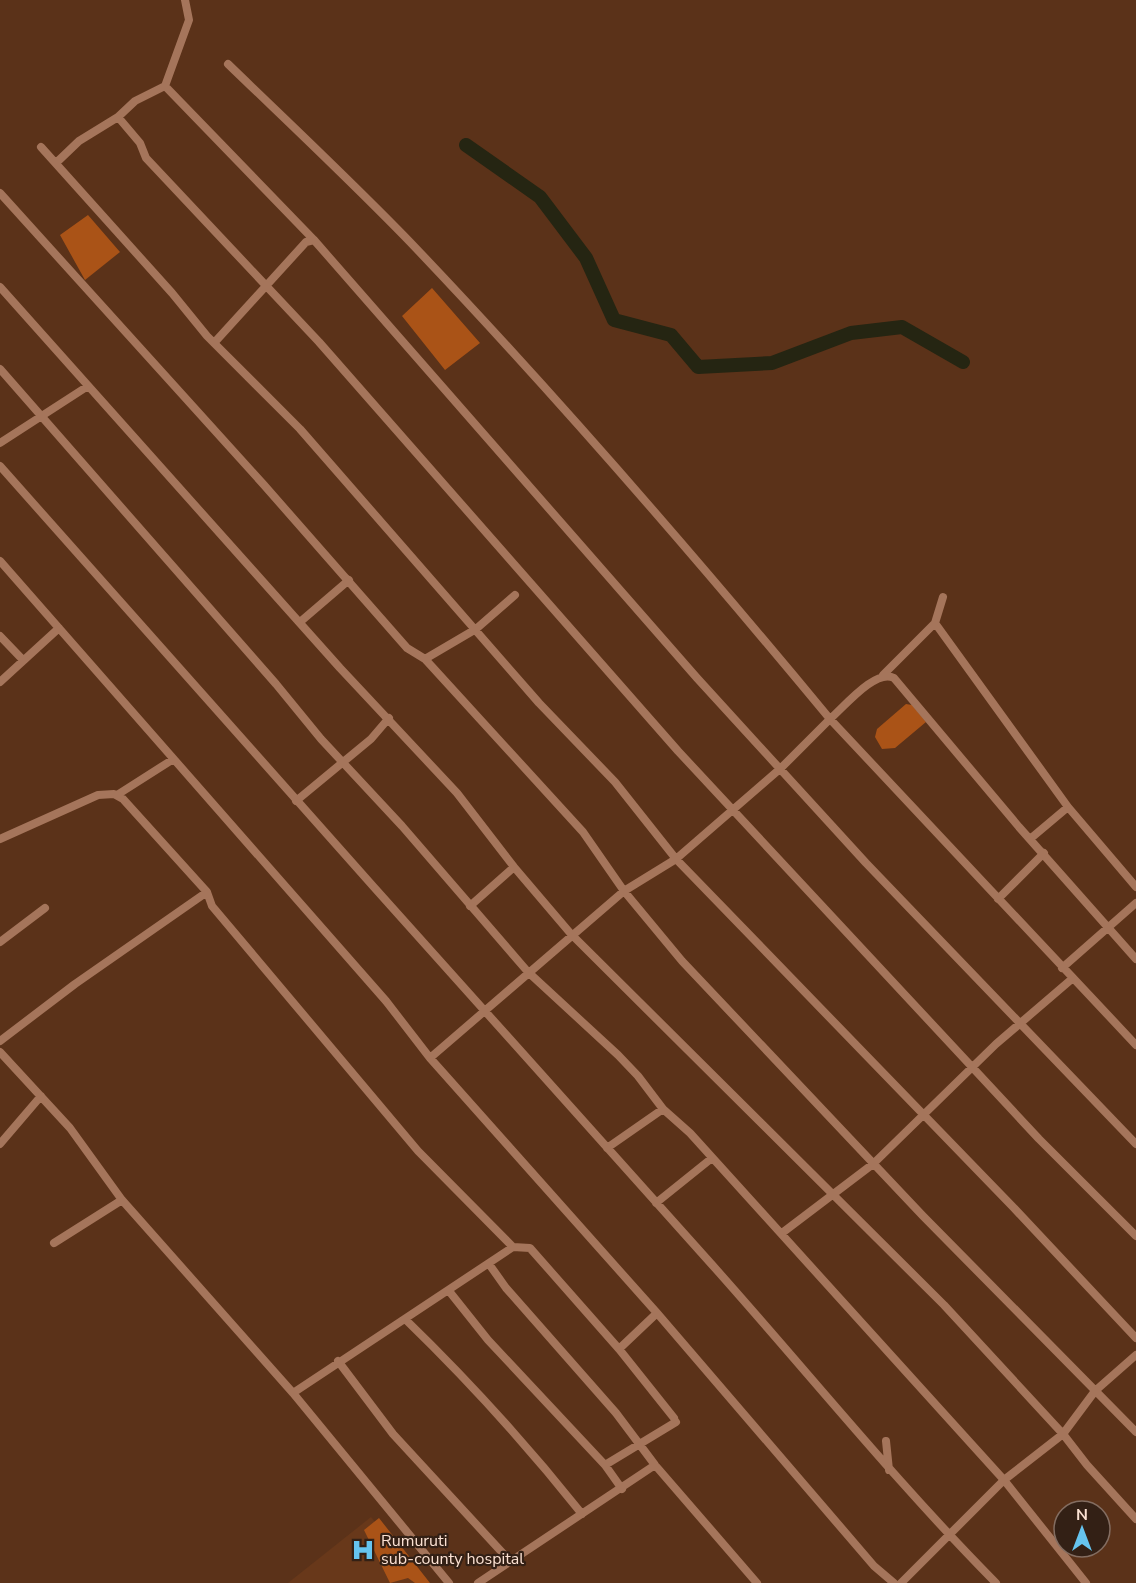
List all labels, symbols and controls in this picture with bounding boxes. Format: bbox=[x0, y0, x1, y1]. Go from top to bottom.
north arrow bbox=[1052, 1499, 1112, 1559]
text: N bbox=[1076, 1504, 1088, 1526]
place label: Rumuruti sub-county hospital bbox=[381, 1530, 524, 1570]
hospital icon: Rumuruti sub-county hospital bbox=[350, 1537, 376, 1563]

